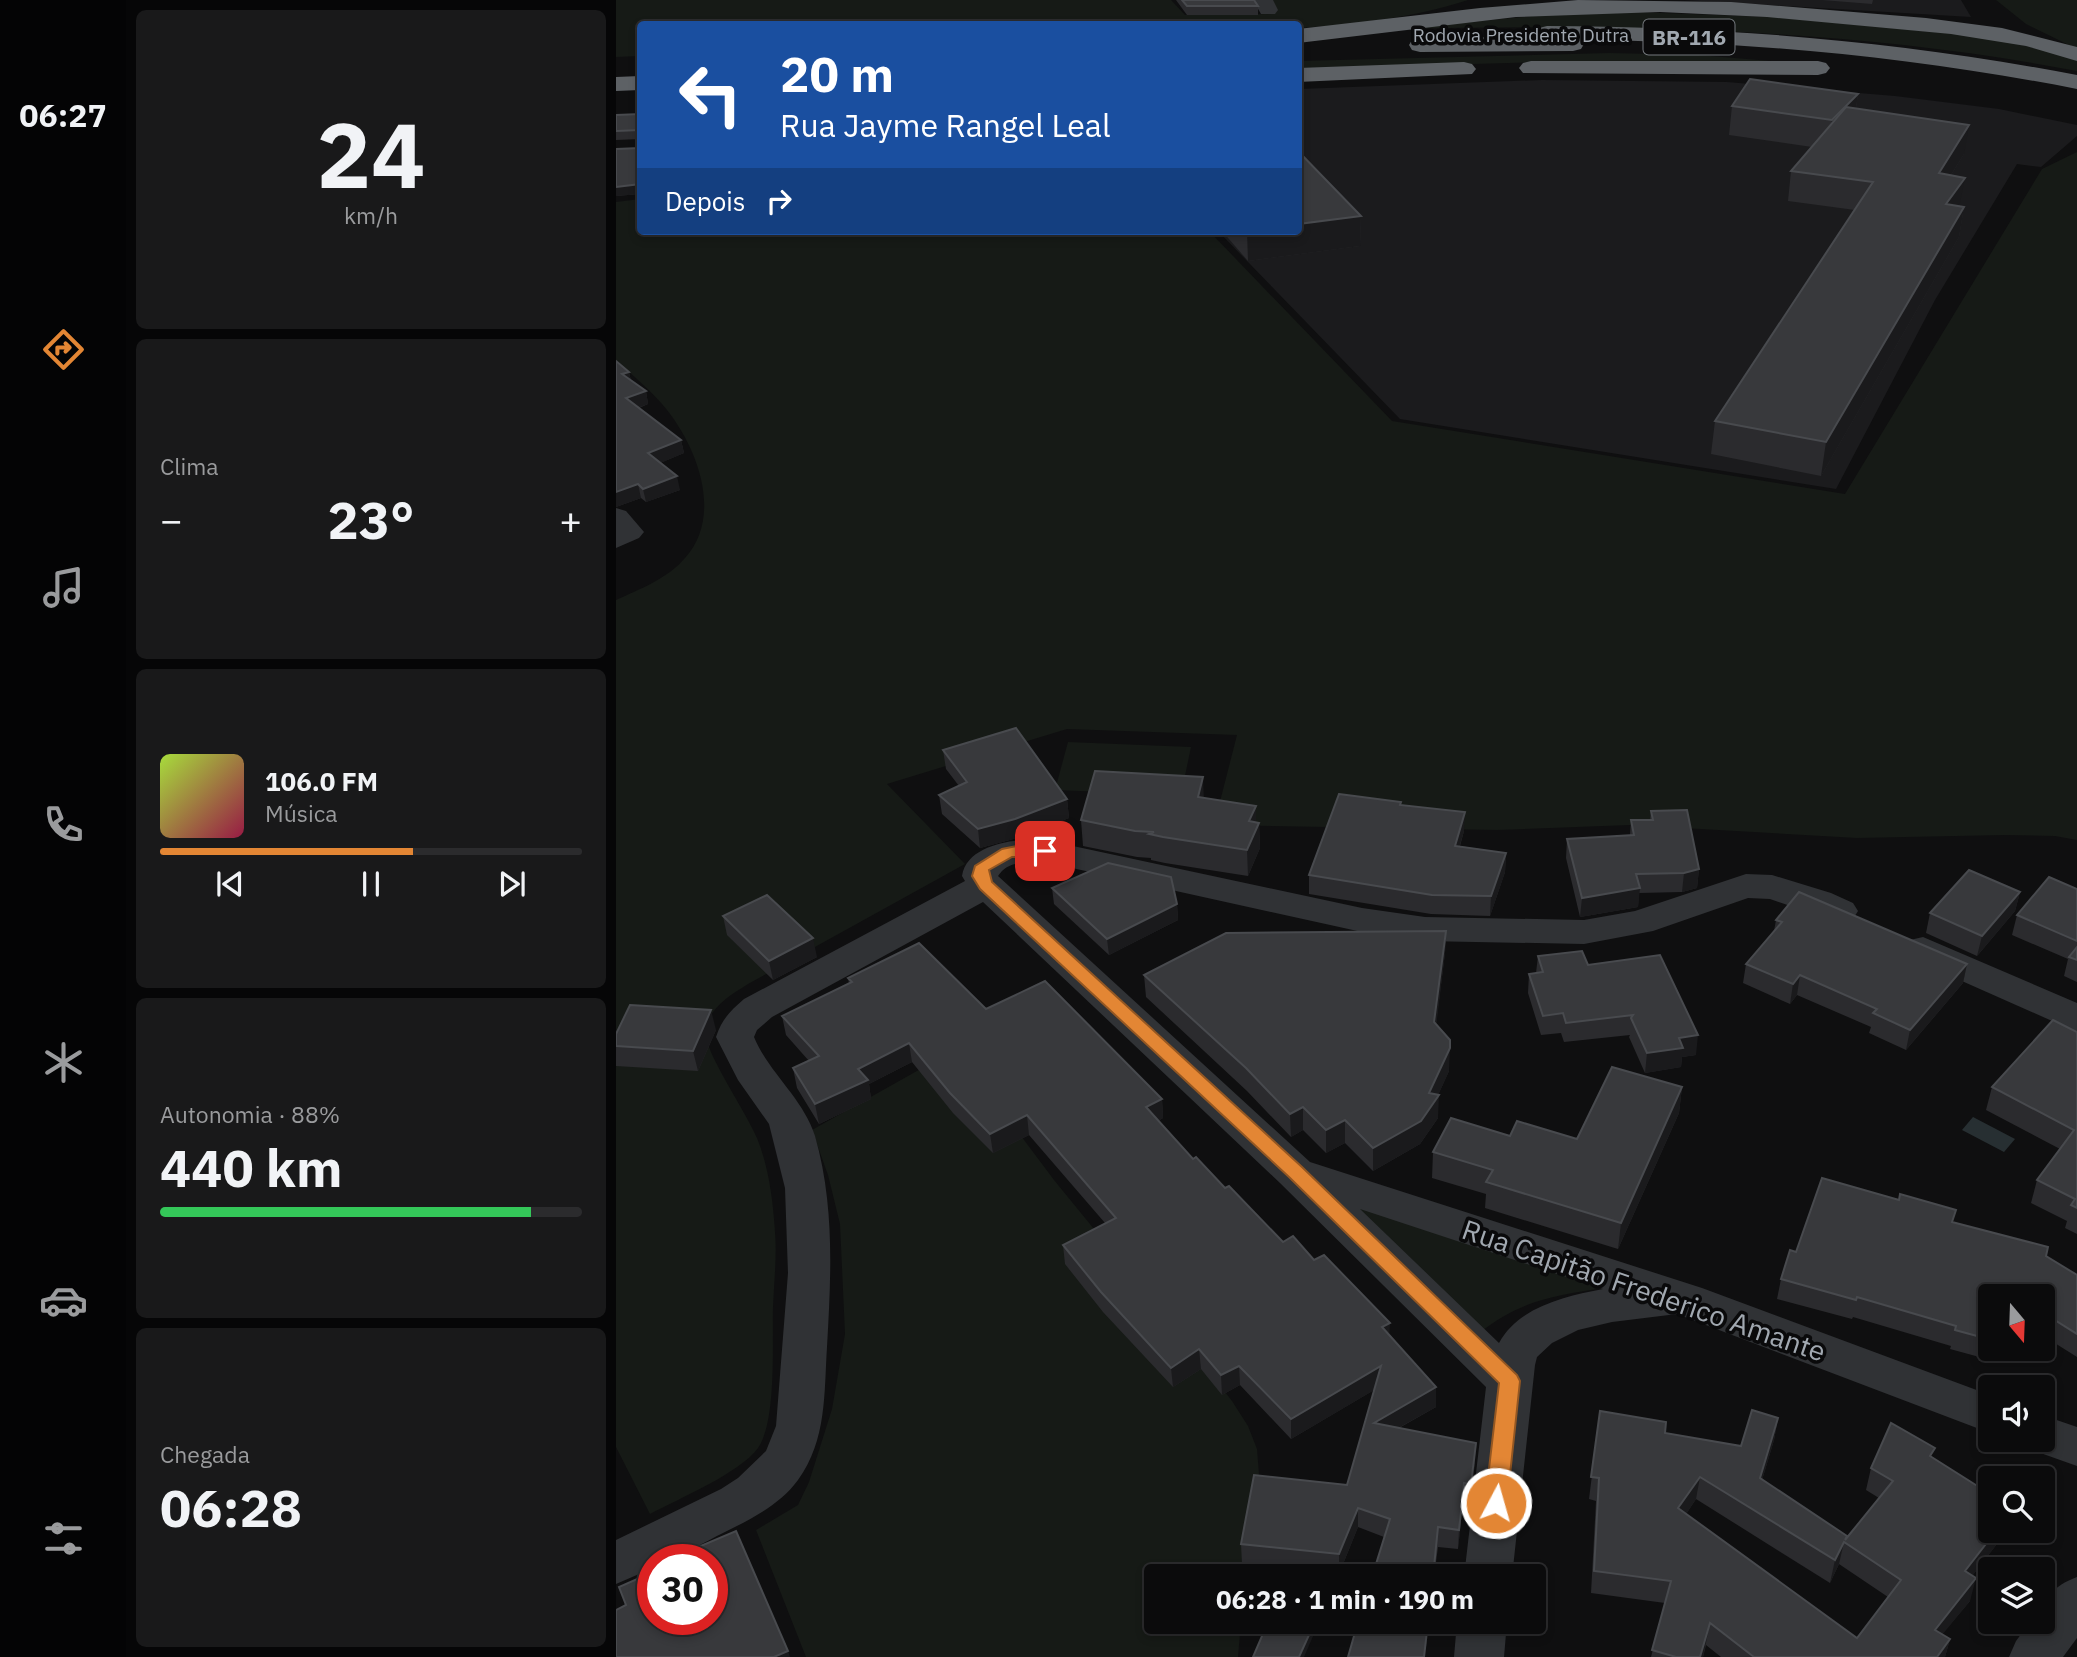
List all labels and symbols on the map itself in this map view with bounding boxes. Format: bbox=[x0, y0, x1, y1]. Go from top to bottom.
road number: BR-116 bbox=[1644, 20, 1734, 54]
street label: Rodovia Presidente Dutra bbox=[1413, 23, 1629, 47]
pin bbox=[1015, 821, 1075, 881]
street label: Rua Capitão Frederico Amante bbox=[1457, 1210, 1831, 1370]
north arrow bbox=[1978, 1284, 2054, 1362]
position arrow bbox=[1459, 1466, 1533, 1540]
speed limit sign: 30 bbox=[637, 1544, 728, 1635]

